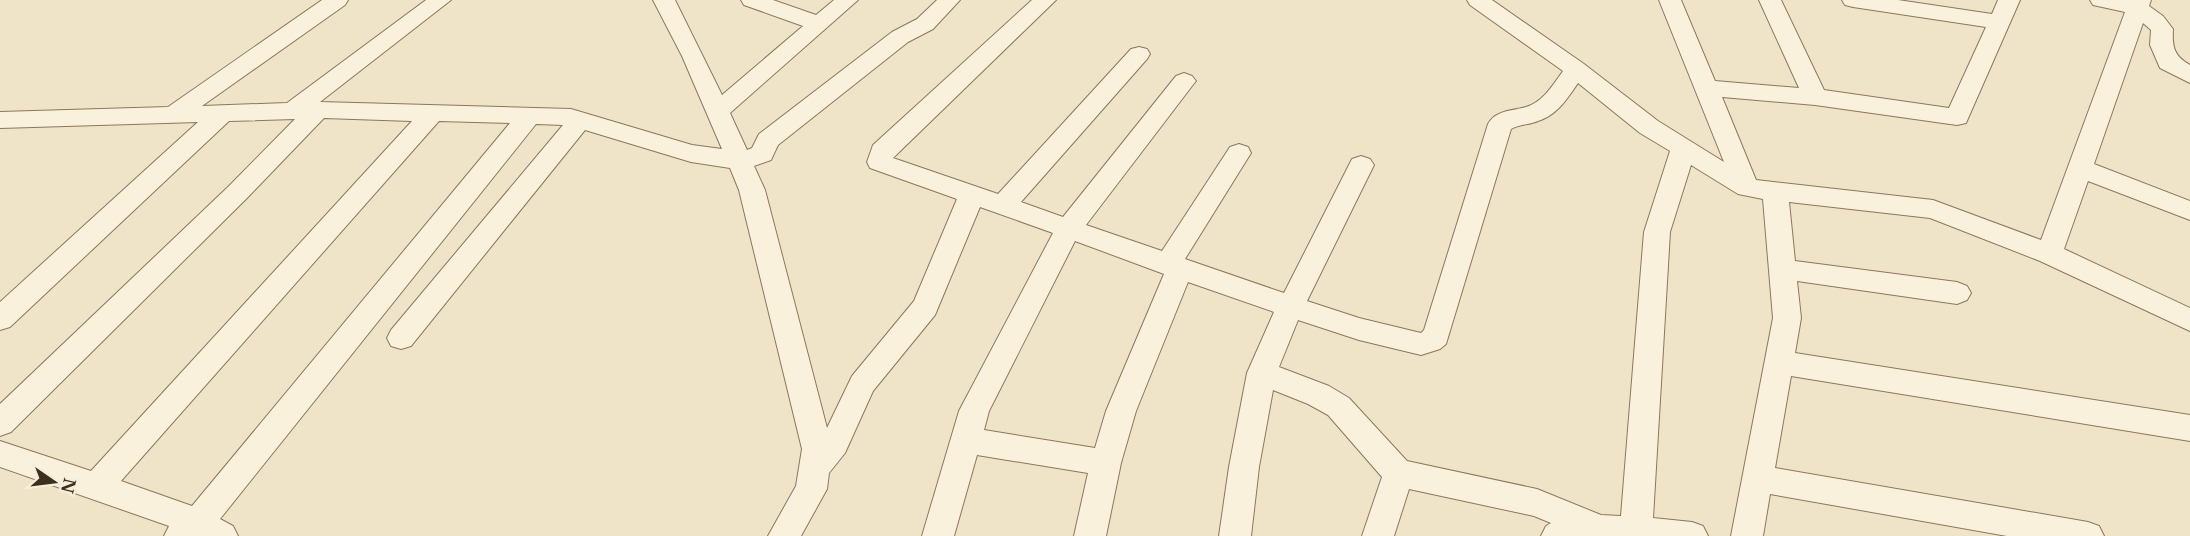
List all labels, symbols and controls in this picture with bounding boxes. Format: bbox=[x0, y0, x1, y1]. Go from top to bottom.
north arrow bbox=[24, 452, 84, 512]
text: N bbox=[57, 476, 80, 495]

